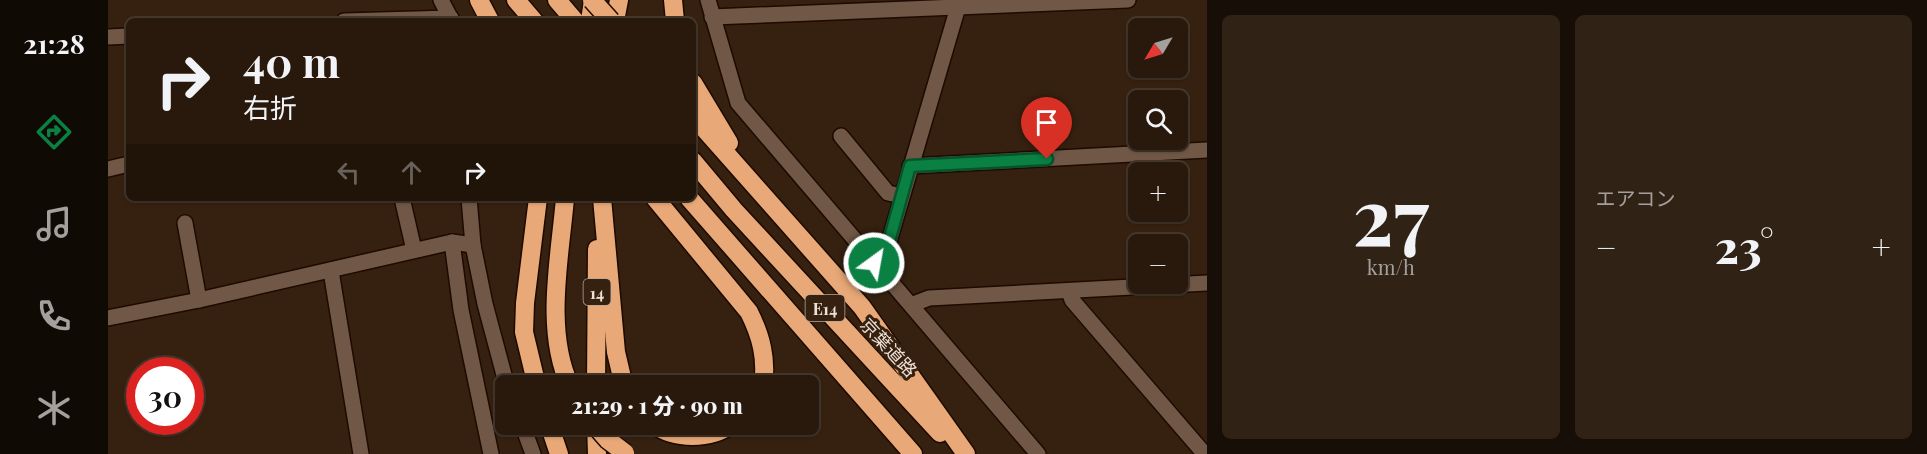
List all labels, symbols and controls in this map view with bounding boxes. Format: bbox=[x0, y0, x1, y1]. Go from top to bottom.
north arrow bbox=[1128, 18, 1188, 78]
map controls bbox=[1128, 18, 1188, 294]
text: 21:28 bbox=[23, 25, 85, 61]
text: 40 m bbox=[243, 33, 340, 89]
icon: right bbox=[144, 42, 222, 120]
text: 右折 bbox=[243, 89, 297, 125]
button: search bbox=[1128, 90, 1188, 150]
pin bbox=[1021, 97, 1072, 159]
icon: arrive bbox=[1030, 106, 1063, 139]
icon: directions bbox=[33, 111, 75, 153]
icon: left bbox=[332, 156, 365, 189]
icon: ahead bbox=[395, 156, 428, 189]
icon: right bbox=[458, 156, 491, 189]
button: + bbox=[1128, 162, 1188, 222]
text: 27 bbox=[1353, 162, 1429, 266]
text: エアコン bbox=[1596, 184, 1676, 211]
icon: music bbox=[33, 203, 75, 245]
text: 23° bbox=[1715, 215, 1774, 275]
text: − bbox=[1596, 224, 1617, 268]
text: + bbox=[1872, 224, 1891, 268]
position arrow bbox=[842, 231, 906, 295]
button: − bbox=[1128, 234, 1188, 294]
text: km/h bbox=[1367, 253, 1415, 280]
road number: 14 bbox=[584, 279, 610, 305]
icon: phone bbox=[33, 295, 75, 337]
road number: E14 bbox=[806, 295, 844, 321]
street label: 京葉道路 bbox=[856, 312, 922, 382]
speed limit sign: 30 bbox=[126, 357, 204, 435]
icon: climate bbox=[33, 387, 75, 429]
text: 21:29 · 1 分 · 90 m bbox=[571, 390, 743, 420]

